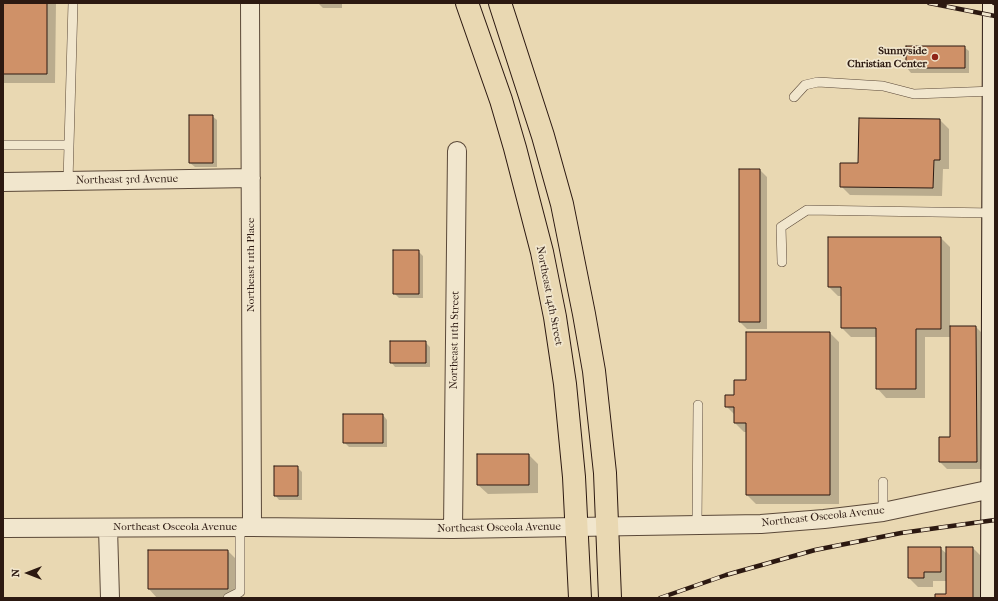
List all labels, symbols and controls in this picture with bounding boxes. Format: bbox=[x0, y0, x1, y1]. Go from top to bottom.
place label: Sunnyside Christian Center bbox=[847, 44, 927, 70]
marker: Sunnyside Christian Center bbox=[930, 52, 940, 62]
street label: Northeast 3rd Avenue bbox=[76, 173, 178, 187]
street label: Northeast 11th Place bbox=[244, 218, 258, 312]
street label: Northeast 14th Street bbox=[533, 245, 565, 347]
street label: Northeast 11th Street bbox=[448, 291, 462, 389]
street label: Northeast Osceola Avenue bbox=[761, 504, 885, 530]
street label: Northeast Osceola Avenue bbox=[113, 520, 237, 534]
street label: Northeast Osceola Avenue bbox=[437, 520, 561, 536]
north arrow bbox=[8, 553, 48, 593]
text: N bbox=[9, 569, 22, 577]

